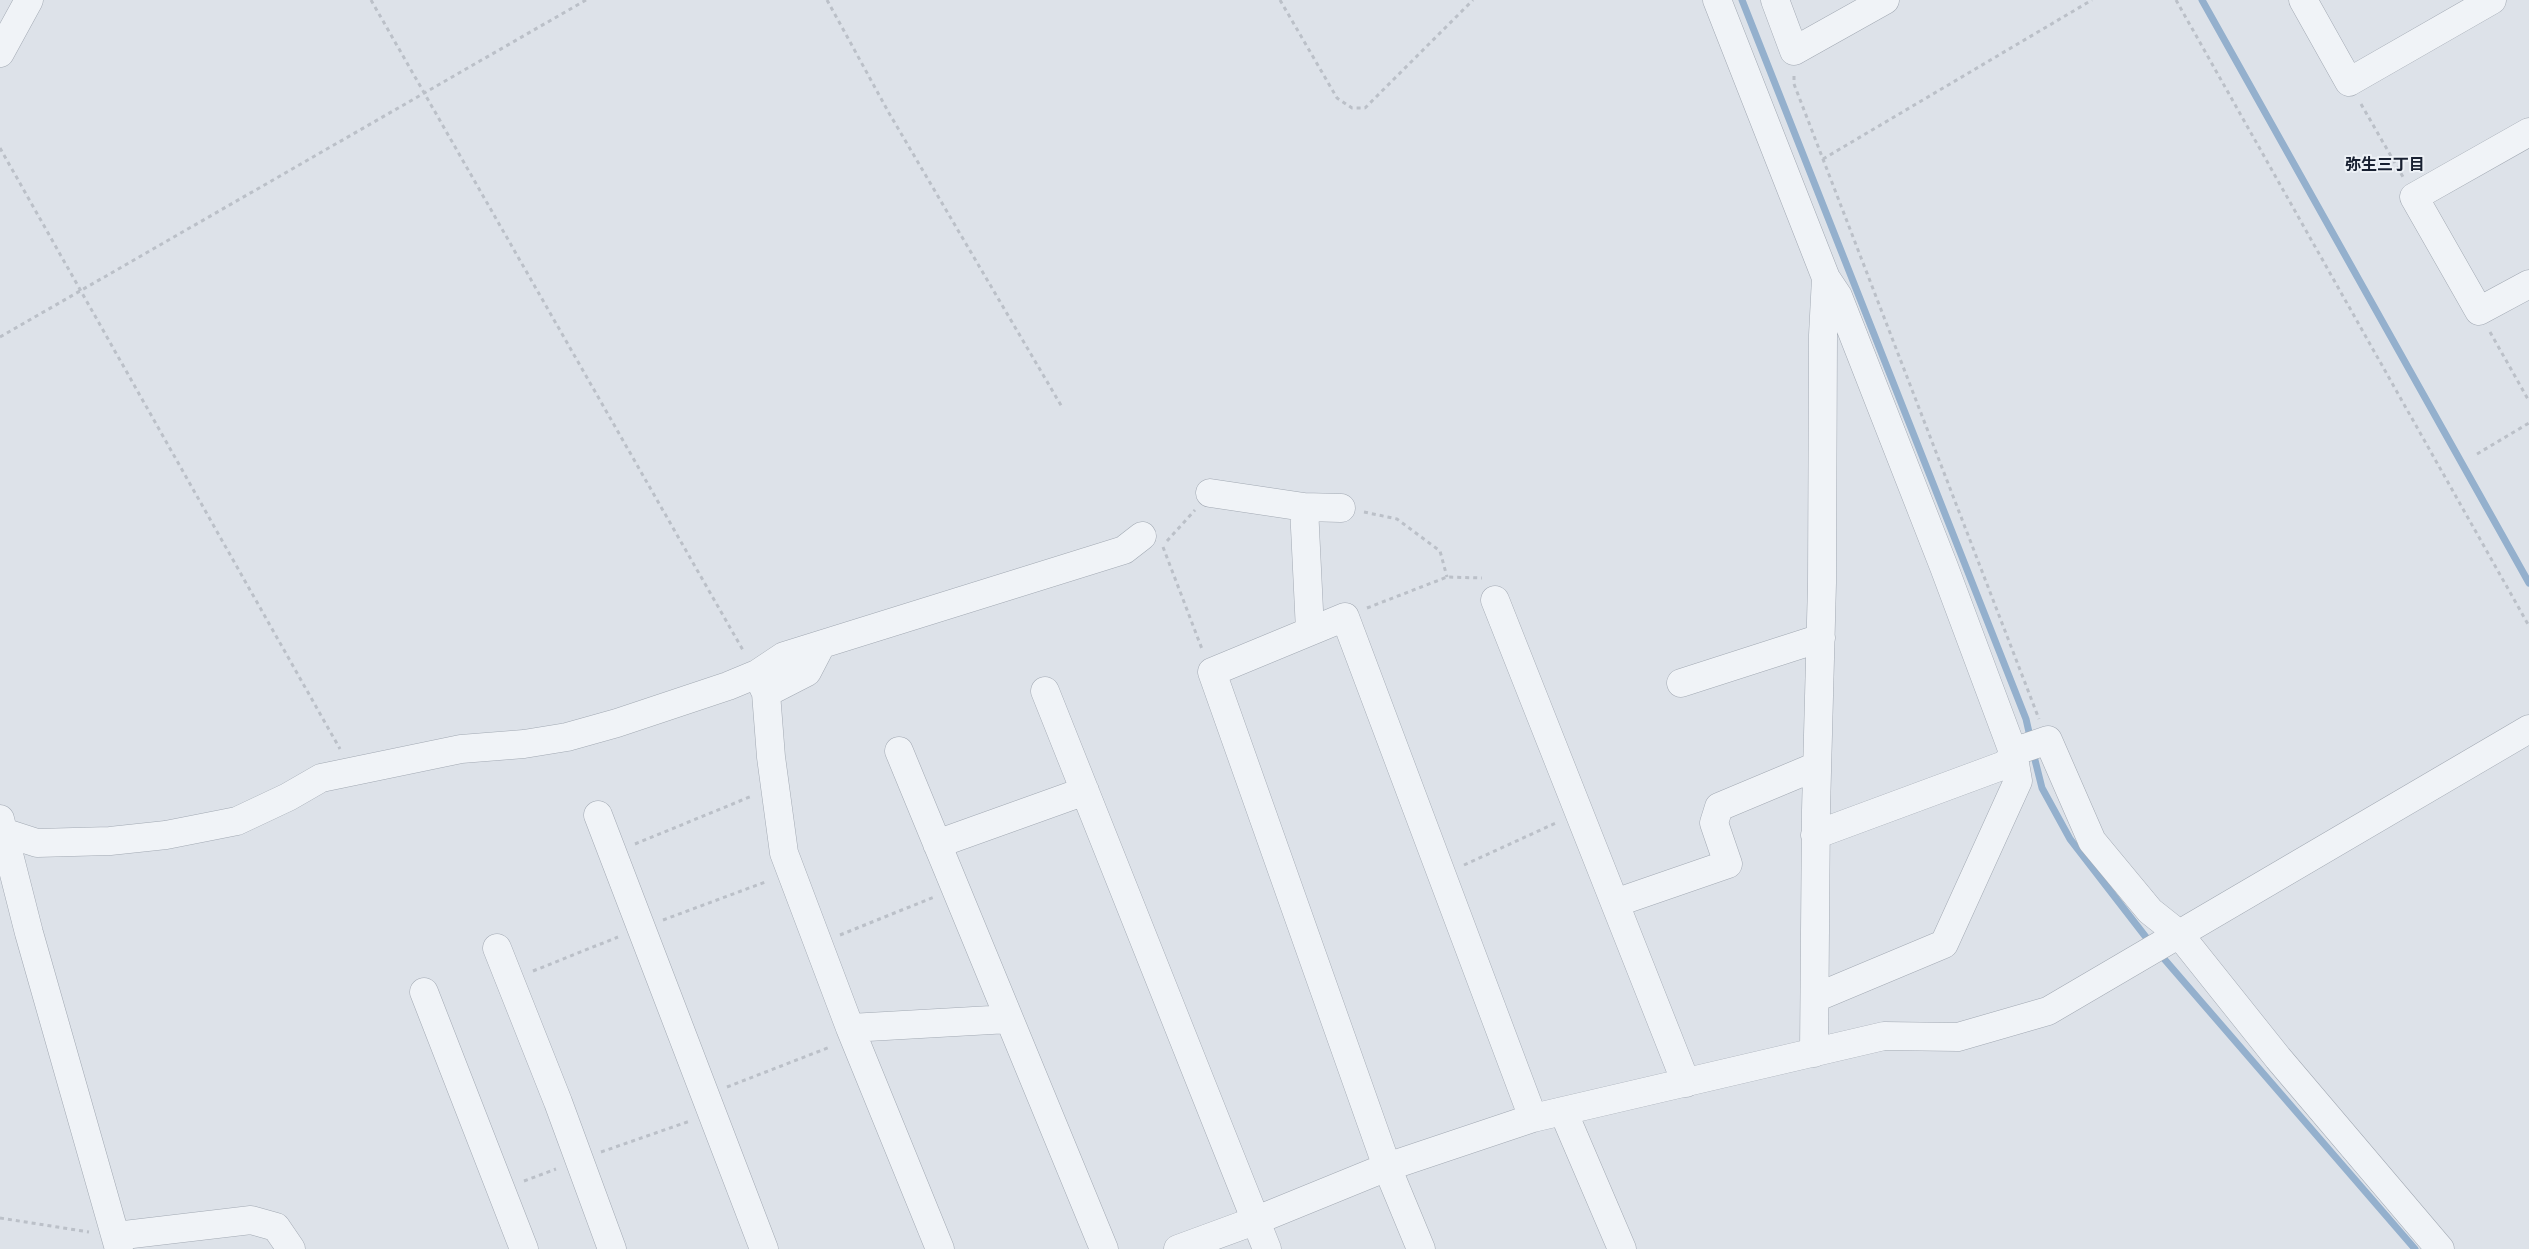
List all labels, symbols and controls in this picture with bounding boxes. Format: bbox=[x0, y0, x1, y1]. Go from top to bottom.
district label: 弥生三丁目 bbox=[2345, 155, 2425, 175]

